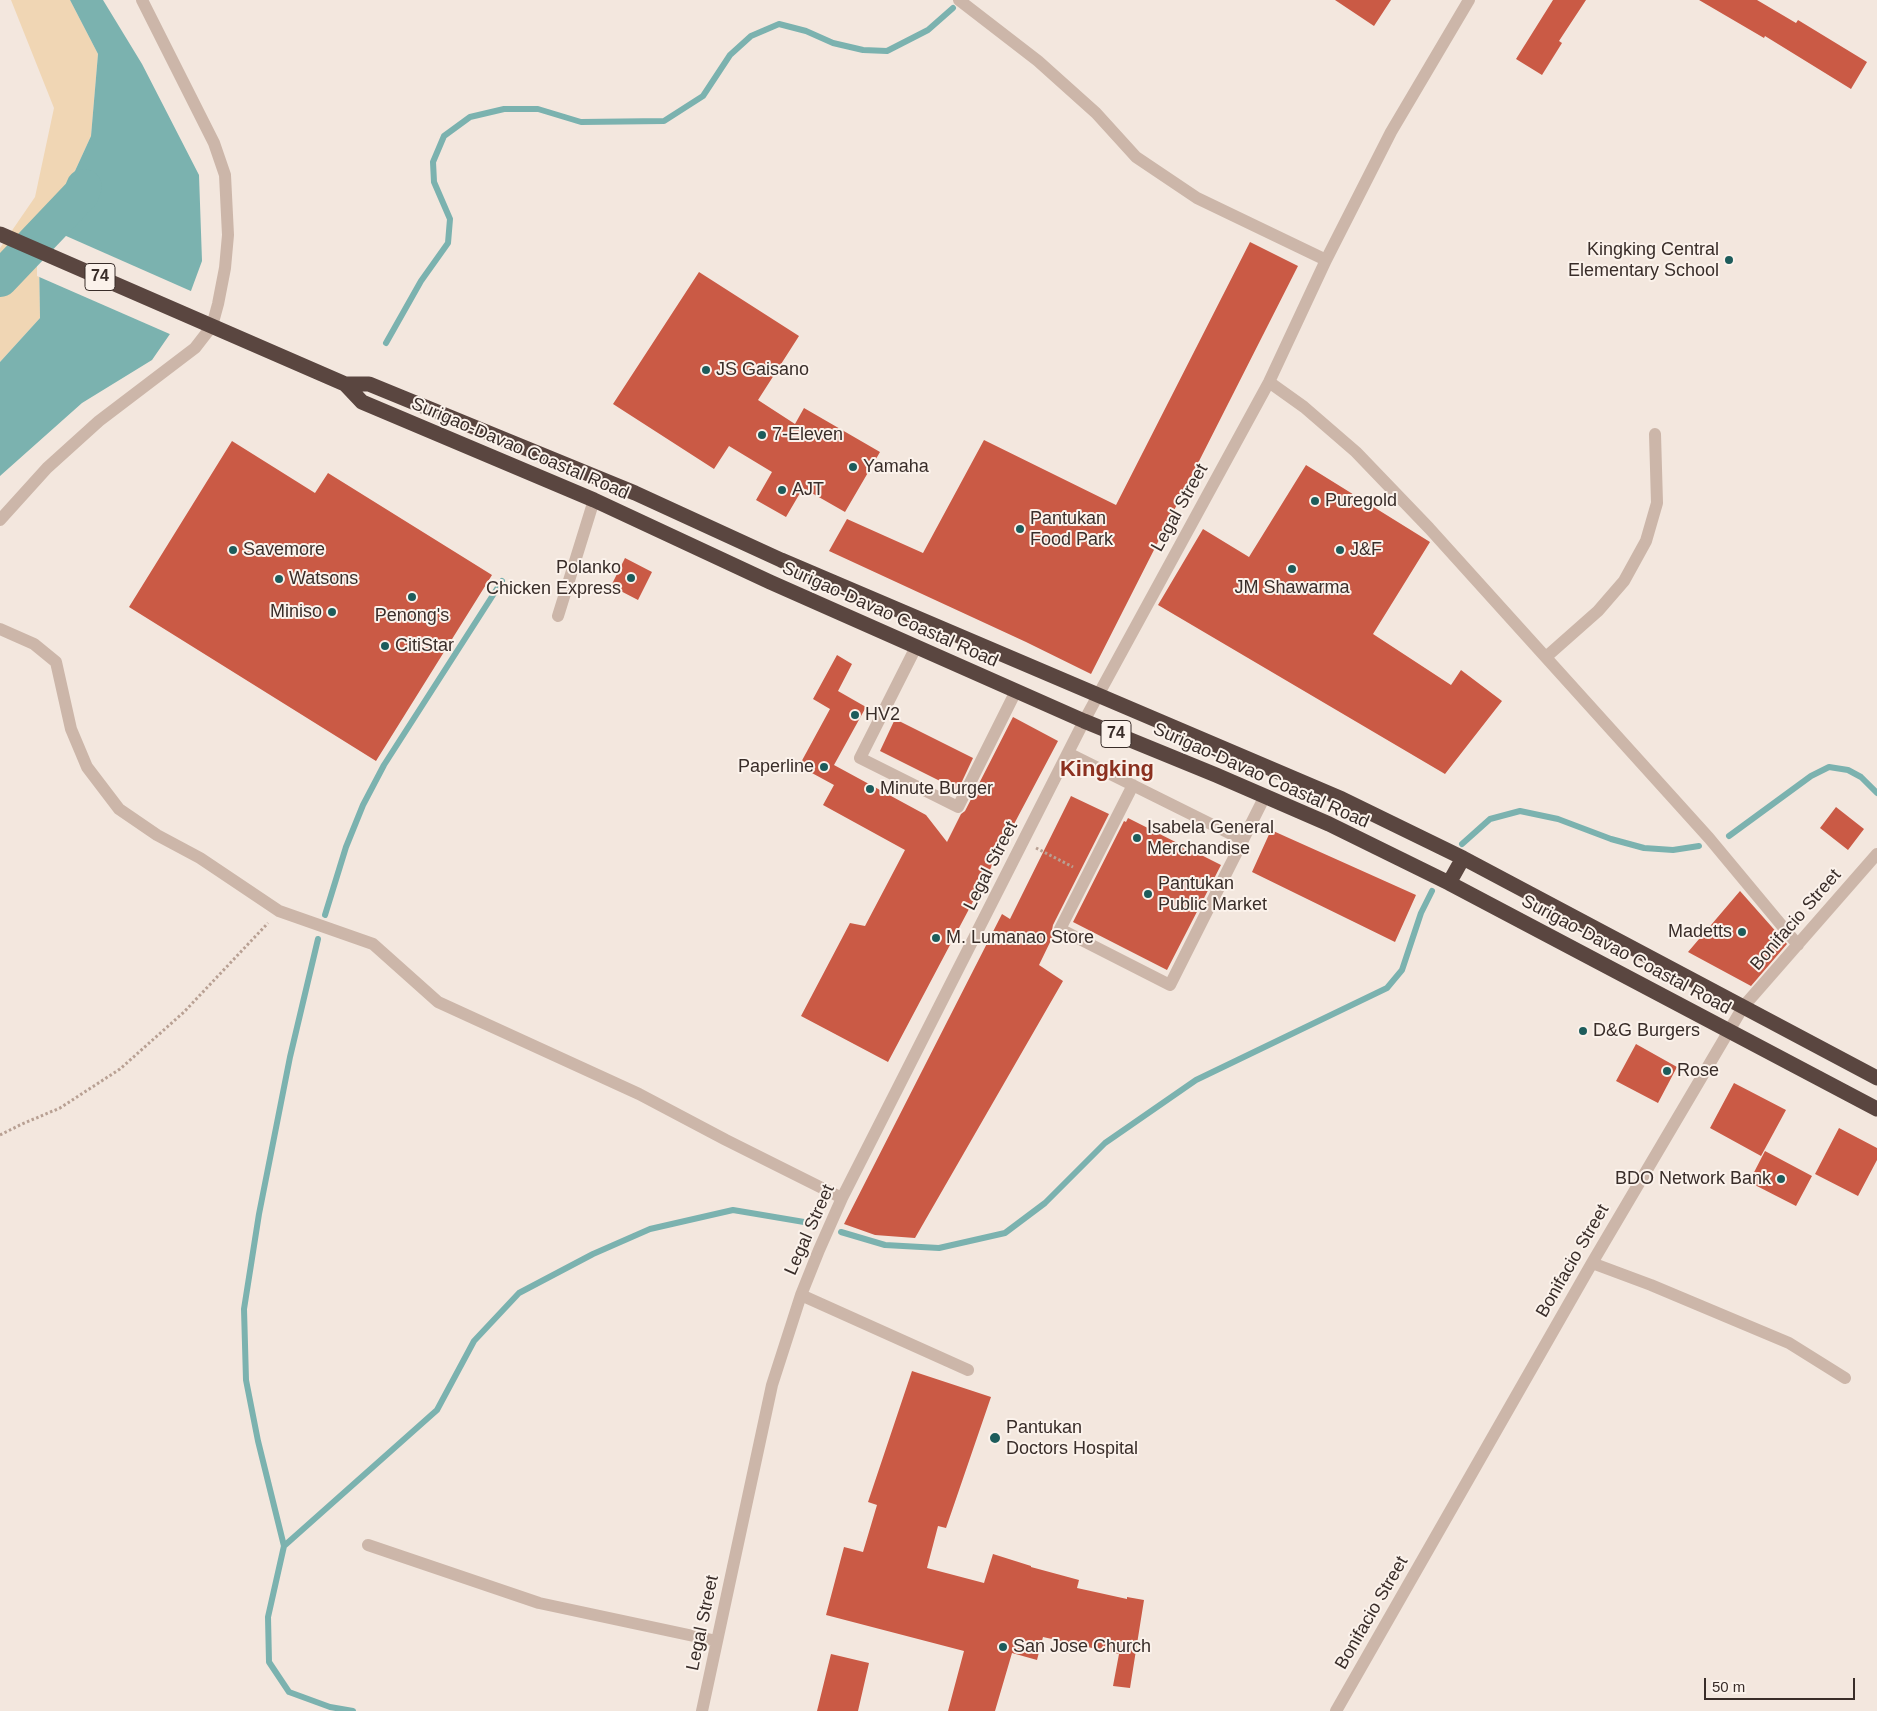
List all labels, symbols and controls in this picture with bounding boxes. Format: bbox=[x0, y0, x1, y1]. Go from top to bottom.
place label: Kingking Central Elementary School bbox=[1568, 239, 1719, 282]
marker: Kingking Central Elementary School bbox=[1723, 254, 1735, 266]
road number: 74 bbox=[85, 264, 115, 290]
place label: JS Gaisano bbox=[716, 359, 809, 381]
marker: JS Gaisano bbox=[700, 364, 712, 376]
street label: Surigao-Davao Coastal Road bbox=[408, 393, 632, 505]
place label: 7-Eleven bbox=[772, 424, 843, 446]
marker: 7-Eleven bbox=[756, 429, 768, 441]
place label: Yamaha bbox=[863, 456, 929, 478]
street label: Legal Street bbox=[1147, 460, 1213, 556]
marker: Yamaha bbox=[847, 461, 859, 473]
place label: AJT bbox=[792, 479, 824, 501]
marker: AJT bbox=[776, 484, 788, 496]
place label: Puregold bbox=[1325, 490, 1397, 512]
marker: Puregold bbox=[1309, 495, 1321, 507]
place label: Pantukan Food Park bbox=[1030, 508, 1113, 550]
marker: Pantukan Food Park bbox=[1014, 523, 1026, 535]
place label: Savemore bbox=[243, 539, 325, 561]
place label: J&F bbox=[1350, 539, 1382, 561]
marker: Savemore bbox=[227, 544, 239, 556]
marker: J&F bbox=[1334, 544, 1346, 556]
place label: Polanko Chicken Express bbox=[486, 557, 621, 600]
street label: Surigao-Davao Coastal Road bbox=[779, 558, 1001, 672]
marker: JM Shawarma bbox=[1286, 563, 1298, 575]
place label: Watsons bbox=[289, 568, 358, 590]
marker: Polanko Chicken Express bbox=[625, 572, 637, 584]
marker: Watsons bbox=[273, 573, 285, 585]
place label: JM Shawarma bbox=[1234, 577, 1350, 599]
marker: Penong's bbox=[406, 591, 418, 603]
place label: Miniso bbox=[270, 601, 322, 623]
place label: Penong's bbox=[375, 605, 449, 627]
marker: Miniso bbox=[326, 606, 338, 618]
place label: CitiStar bbox=[395, 635, 454, 657]
marker: CitiStar bbox=[379, 640, 391, 652]
place label: HV2 bbox=[865, 704, 900, 726]
marker: HV2 bbox=[849, 709, 861, 721]
street label: Surigao-Davao Coastal Road bbox=[1150, 719, 1372, 833]
road number: 74 bbox=[1101, 721, 1131, 748]
place label: Paperline bbox=[738, 756, 814, 778]
district label: Kingking bbox=[1060, 757, 1154, 783]
marker: Paperline bbox=[818, 761, 830, 773]
place label: Minute Burger bbox=[880, 778, 993, 800]
marker: Minute Burger bbox=[864, 783, 876, 795]
place label: Isabela General Merchandise bbox=[1147, 817, 1274, 860]
street label: Legal Street bbox=[959, 818, 1023, 914]
marker: Isabela General Merchandise bbox=[1131, 832, 1143, 844]
street label: Bonifacio Street bbox=[1746, 865, 1846, 975]
place label: Pantukan Public Market bbox=[1158, 873, 1267, 916]
marker: Pantukan Public Market bbox=[1142, 888, 1154, 900]
street label: Surigao-Davao Coastal Road bbox=[1518, 891, 1734, 1019]
place label: Madetts bbox=[1668, 921, 1732, 943]
marker: Madetts bbox=[1736, 926, 1748, 938]
place label: M. Lumanao Store bbox=[946, 927, 1094, 949]
marker: M. Lumanao Store bbox=[930, 932, 942, 944]
place label: D&G Burgers bbox=[1593, 1020, 1700, 1042]
marker: D&G Burgers bbox=[1577, 1025, 1589, 1037]
place label: Rose bbox=[1677, 1060, 1719, 1082]
marker: Rose bbox=[1661, 1065, 1673, 1077]
place label: BDO Network Bank bbox=[1615, 1168, 1771, 1190]
marker: BDO Network Bank bbox=[1775, 1173, 1787, 1185]
street label: Legal Street bbox=[780, 1181, 840, 1279]
street label: Bonifacio Street bbox=[1532, 1201, 1614, 1321]
place label: Pantukan Doctors Hospital bbox=[1006, 1417, 1138, 1460]
marker: Pantukan Doctors Hospital bbox=[988, 1431, 1002, 1445]
street label: Bonifacio Street bbox=[1331, 1553, 1413, 1673]
street label: Legal Street bbox=[682, 1573, 724, 1673]
place label: San Jose Church bbox=[1013, 1636, 1151, 1658]
marker: San Jose Church bbox=[997, 1641, 1009, 1653]
scale bar bbox=[1707, 1668, 1858, 1700]
text: 50 m bbox=[1712, 1678, 1745, 1695]

